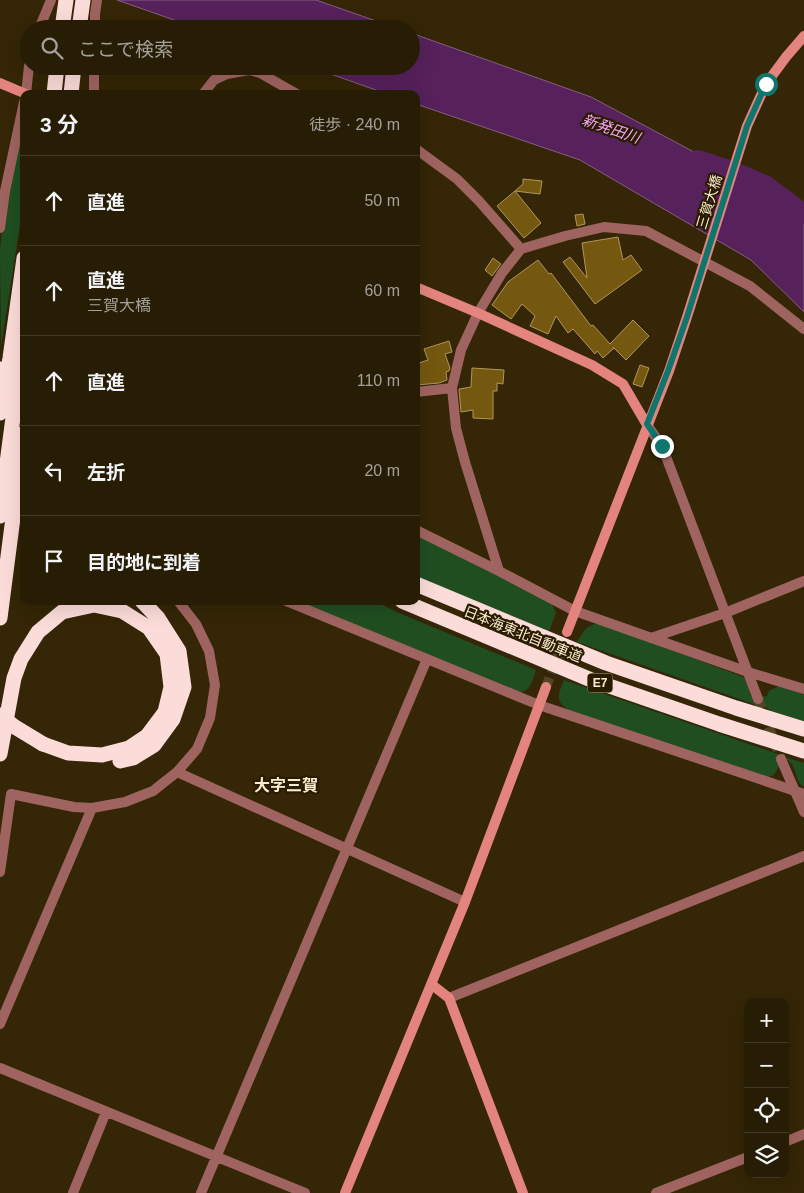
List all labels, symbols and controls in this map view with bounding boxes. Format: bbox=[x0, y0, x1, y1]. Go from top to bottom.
search box bbox=[20, 20, 420, 75]
icon: search bbox=[38, 34, 66, 62]
text: ここで検索 bbox=[78, 39, 173, 60]
route start bbox=[755, 73, 778, 96]
water label: 新発田川 bbox=[580, 111, 644, 147]
text: 3 分 bbox=[40, 113, 79, 136]
text: 徒歩 · 240 m bbox=[309, 116, 400, 133]
street label: 三賀大橋 bbox=[693, 173, 725, 231]
icon: ahead bbox=[40, 187, 68, 215]
text: 直進 bbox=[87, 192, 125, 213]
text: 50 m bbox=[364, 192, 400, 209]
text: 直進 bbox=[87, 270, 125, 291]
icon: ahead bbox=[40, 277, 68, 305]
text: 60 m bbox=[364, 282, 400, 299]
text: 三賀大橋 bbox=[87, 297, 151, 314]
icon: ahead bbox=[40, 367, 68, 395]
text: 直進 bbox=[87, 372, 125, 393]
text: 110 m bbox=[357, 372, 400, 389]
route end bbox=[651, 435, 674, 458]
icon: left bbox=[40, 457, 68, 485]
text: 左折 bbox=[87, 462, 125, 483]
text: 20 m bbox=[364, 462, 400, 479]
icon: arrive bbox=[40, 547, 68, 575]
text: 目的地に到着 bbox=[87, 552, 201, 573]
street label: 日本海東北自動車道 bbox=[462, 603, 584, 665]
road number: E7 bbox=[588, 674, 612, 692]
district label: 大字三賀 bbox=[254, 777, 318, 794]
map controls bbox=[744, 998, 789, 1178]
button: + bbox=[744, 998, 789, 1043]
button: − bbox=[744, 1043, 789, 1088]
button: locate bbox=[744, 1088, 789, 1133]
button: layers bbox=[744, 1133, 789, 1178]

